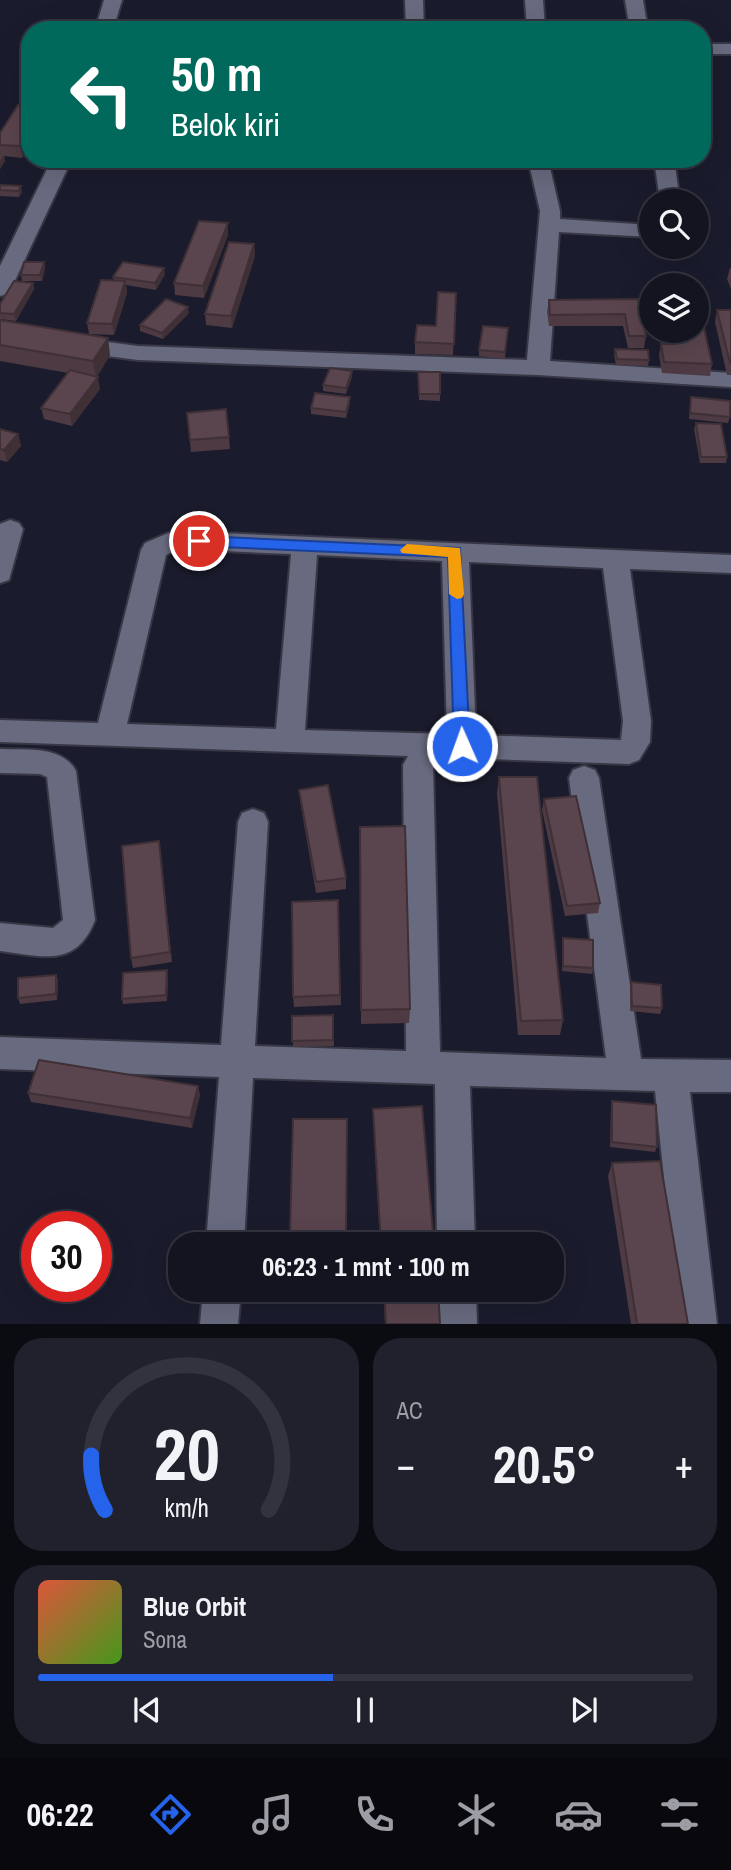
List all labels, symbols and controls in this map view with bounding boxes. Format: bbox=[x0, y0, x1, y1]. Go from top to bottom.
text: 50 m bbox=[171, 40, 263, 106]
icon: left bbox=[56, 49, 147, 140]
text: Belok kiri bbox=[171, 103, 280, 146]
map controls bbox=[639, 189, 709, 343]
button: search bbox=[639, 189, 709, 259]
button: layers bbox=[639, 273, 709, 343]
pin bbox=[169, 511, 229, 571]
icon: arrive bbox=[180, 522, 218, 560]
position arrow bbox=[425, 709, 499, 783]
speed limit sign: 30 bbox=[21, 1211, 112, 1302]
text: 06:23 · 1 mnt · 100 m bbox=[262, 1249, 470, 1284]
text: AC bbox=[397, 1395, 423, 1426]
text: 20 bbox=[153, 1406, 219, 1504]
text: 20.5° bbox=[493, 1429, 597, 1499]
text: − bbox=[397, 1439, 415, 1490]
text: + bbox=[675, 1439, 693, 1490]
text: km/h bbox=[164, 1491, 208, 1525]
text: Blue Orbit bbox=[143, 1589, 246, 1624]
text: Sona bbox=[143, 1624, 187, 1655]
icon: previous bbox=[128, 1691, 166, 1729]
icon: pause bbox=[346, 1691, 384, 1729]
icon: next bbox=[565, 1691, 603, 1729]
icon: directions bbox=[146, 1790, 195, 1839]
icon: music bbox=[248, 1790, 297, 1839]
icon: phone bbox=[350, 1790, 399, 1839]
icon: climate bbox=[452, 1790, 501, 1839]
icon: car bbox=[554, 1790, 603, 1839]
icon: filters bbox=[655, 1790, 704, 1839]
text: 06:22 bbox=[26, 1793, 94, 1836]

